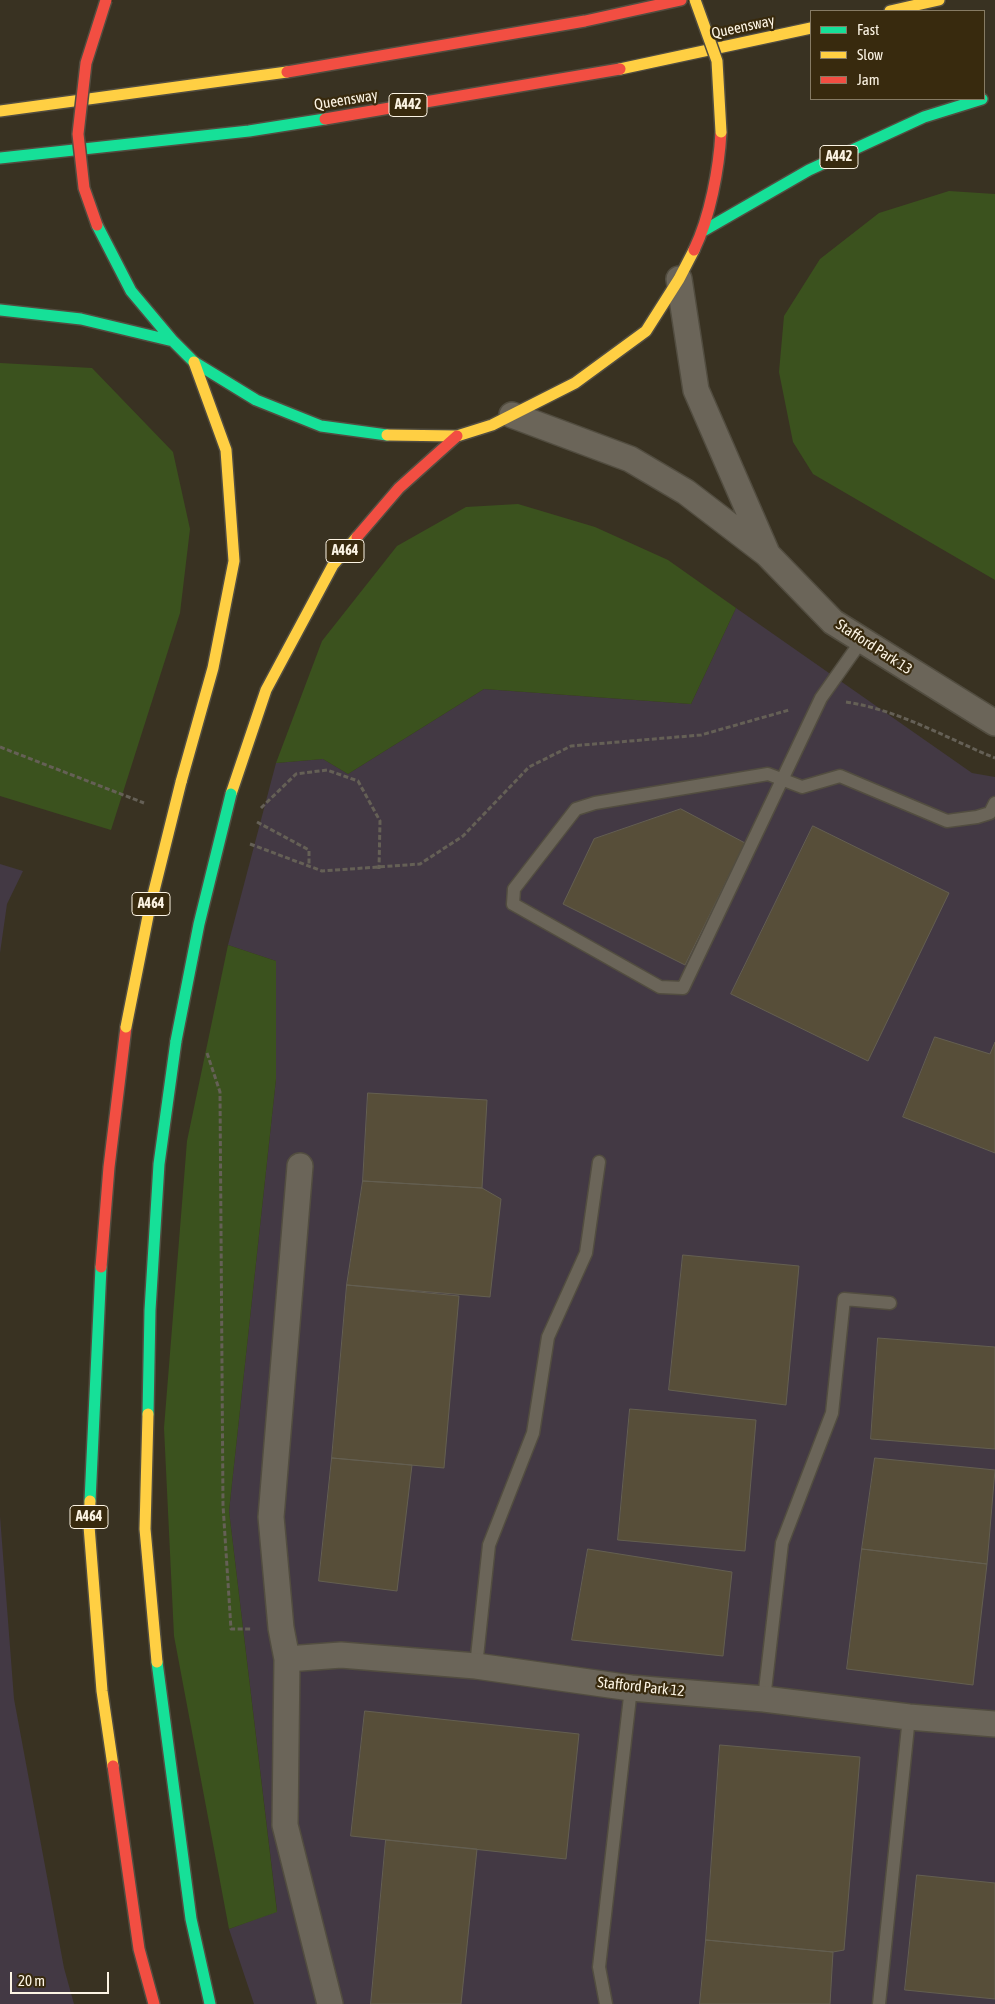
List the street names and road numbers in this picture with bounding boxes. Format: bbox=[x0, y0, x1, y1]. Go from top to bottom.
street label: Queensway bbox=[710, 12, 776, 42]
street label: Queensway bbox=[313, 86, 379, 114]
road number: A442 bbox=[389, 94, 427, 116]
road number: A442 bbox=[820, 146, 858, 168]
road number: A464 bbox=[326, 540, 364, 562]
street label: Stafford Park 13 bbox=[832, 616, 916, 678]
road number: A464 bbox=[132, 892, 170, 916]
road number: A464 bbox=[70, 1505, 108, 1528]
street label: Stafford Park 12 bbox=[597, 1673, 685, 1701]

